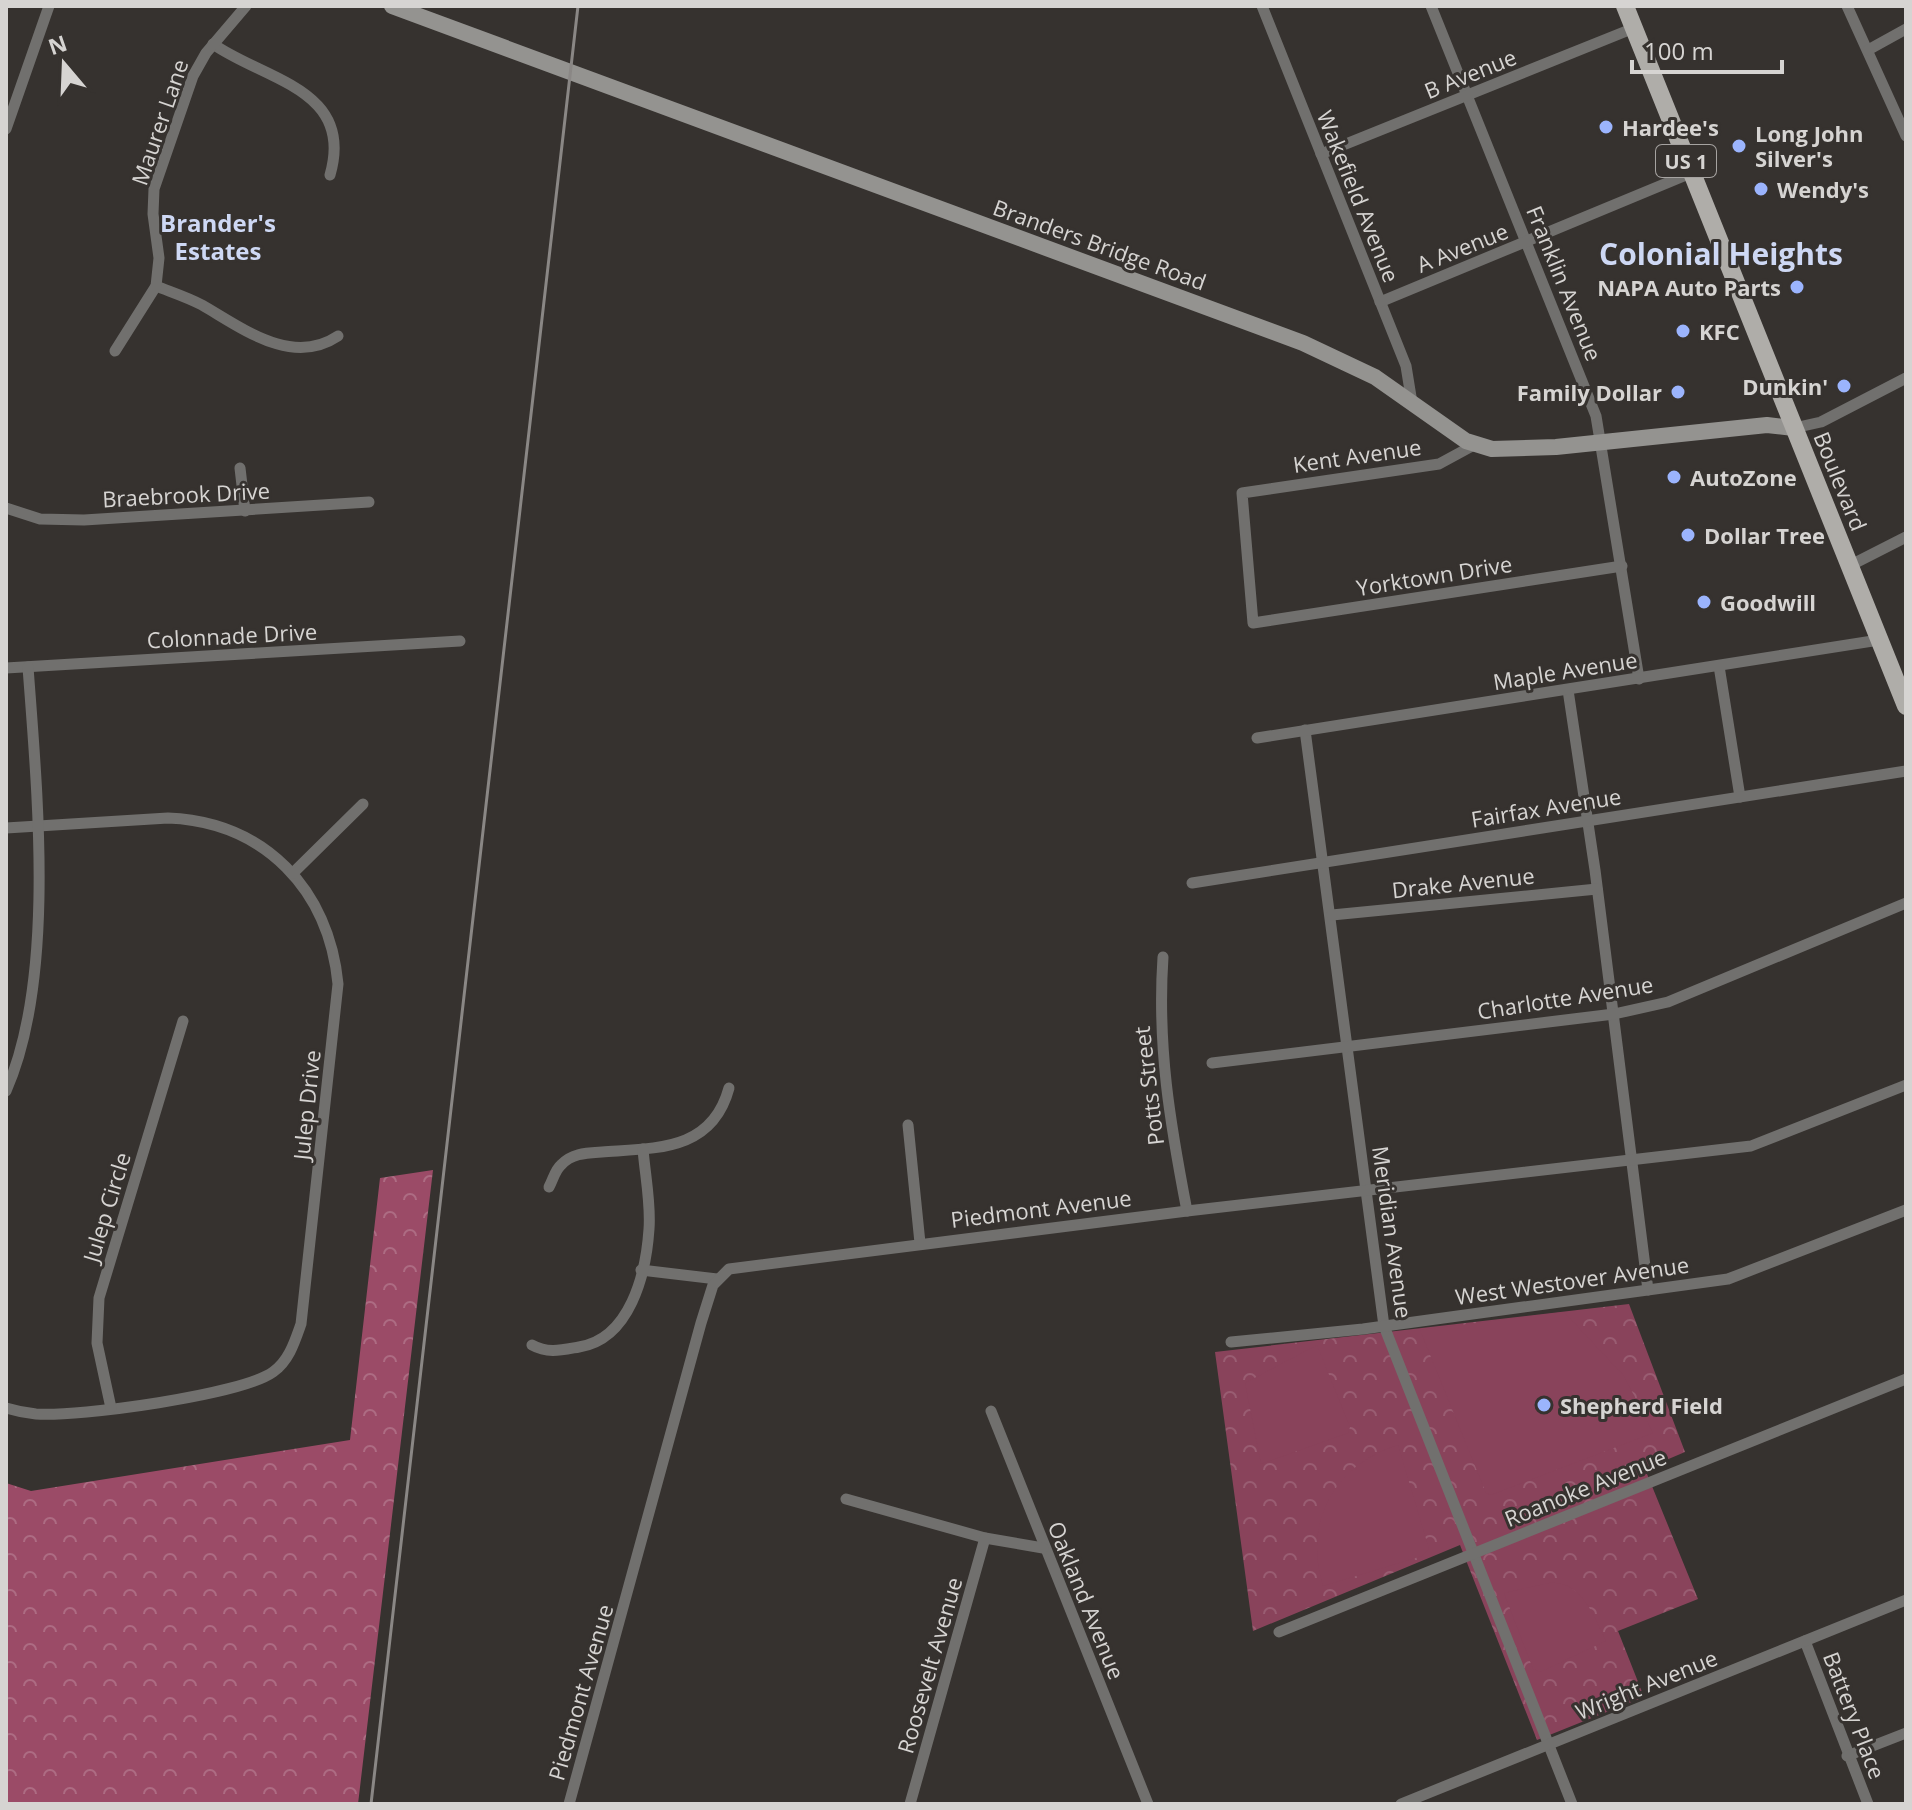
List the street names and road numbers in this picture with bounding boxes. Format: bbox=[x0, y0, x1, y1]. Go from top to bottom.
street label: B Avenue bbox=[1420, 41, 1520, 105]
street label: Maurer Lane bbox=[123, 55, 195, 189]
street label: Wakefield Avenue bbox=[1311, 106, 1407, 286]
road number: US 1 bbox=[1656, 145, 1716, 177]
street label: Branders Bridge Road bbox=[989, 191, 1211, 297]
street label: Franklin Avenue bbox=[1520, 201, 1610, 365]
street label: A Avenue bbox=[1412, 215, 1512, 279]
street label: Boulevard bbox=[1808, 427, 1874, 535]
street label: Kent Avenue bbox=[1291, 431, 1423, 479]
street label: Braebrook Drive bbox=[101, 475, 271, 513]
street label: Yorktown Drive bbox=[1354, 548, 1514, 602]
street label: Colonnade Drive bbox=[146, 616, 318, 654]
street label: Maple Avenue bbox=[1491, 644, 1639, 696]
street label: Fairfax Avenue bbox=[1469, 780, 1623, 834]
street label: Drake Avenue bbox=[1390, 860, 1536, 904]
street label: Charlotte Avenue bbox=[1475, 968, 1655, 1026]
street label: Potts Street bbox=[1126, 1025, 1170, 1147]
street label: Julep Drive bbox=[285, 1049, 327, 1163]
street label: Meridian Avenue bbox=[1366, 1144, 1420, 1320]
street label: Julep Circle bbox=[75, 1148, 137, 1267]
street label: Piedmont Avenue bbox=[949, 1182, 1133, 1234]
street label: West Westover Avenue bbox=[1453, 1249, 1691, 1311]
street label: Roanoke Avenue bbox=[1500, 1441, 1670, 1533]
street label: Oakland Avenue bbox=[1042, 1517, 1132, 1683]
street label: Roosevelt Avenue bbox=[890, 1573, 968, 1757]
street label: Piedmont Avenue bbox=[541, 1600, 619, 1784]
street label: Wright Avenue bbox=[1571, 1642, 1721, 1726]
street label: Battery Place bbox=[1817, 1647, 1893, 1783]

